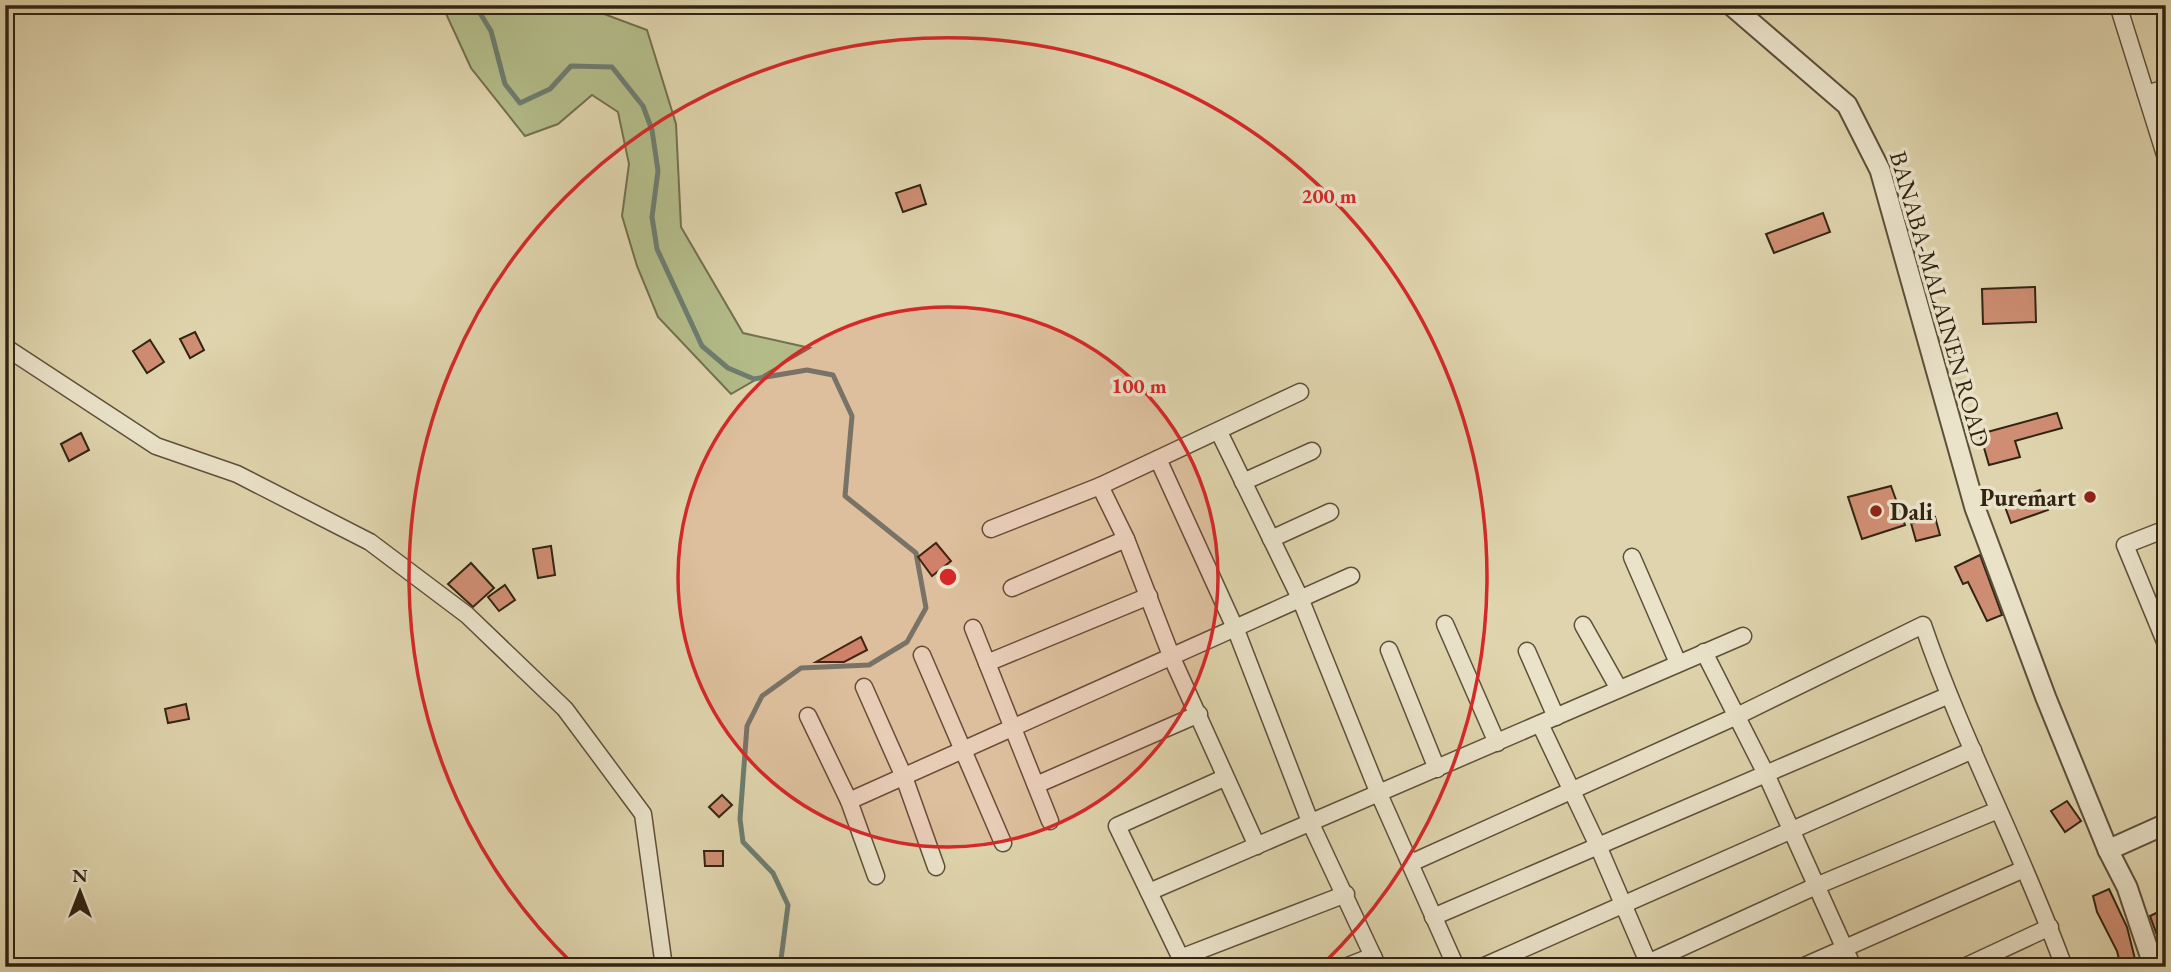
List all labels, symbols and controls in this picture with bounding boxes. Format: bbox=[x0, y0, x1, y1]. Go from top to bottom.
street label: BANABA-MALAINEN ROAD bbox=[1883, 147, 1997, 451]
text: 200 m bbox=[1301, 182, 1357, 209]
text: 100 m bbox=[1111, 372, 1167, 399]
place label: Puremart bbox=[1980, 482, 2076, 513]
marker: Puremart bbox=[2082, 489, 2098, 505]
place label: Dali bbox=[1890, 496, 1933, 527]
marker: Dali bbox=[1868, 503, 1884, 519]
centre of rings bbox=[936, 565, 960, 589]
north arrow bbox=[46, 856, 116, 926]
text: N bbox=[72, 863, 88, 888]

